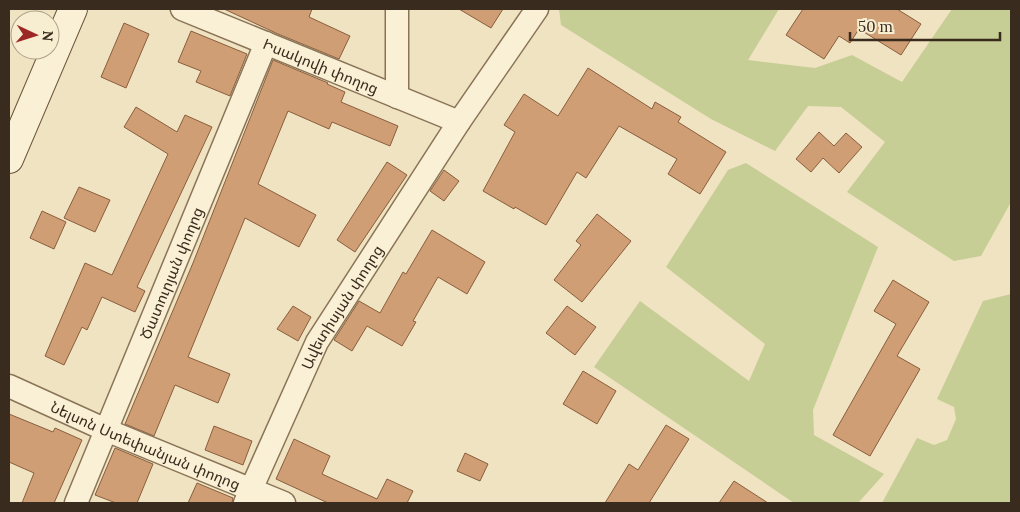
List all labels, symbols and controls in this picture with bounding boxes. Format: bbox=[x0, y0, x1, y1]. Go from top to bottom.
north arrow bbox=[10, 10, 60, 60]
scale bar bbox=[850, 10, 1000, 42]
text: 50 m bbox=[858, 17, 893, 36]
text: N bbox=[39, 30, 57, 42]
street label: Իսակովի փողոց bbox=[260, 34, 381, 98]
street label: Ծատուրյան փողոց bbox=[135, 204, 207, 342]
street label: Ավետիսյան փողոց bbox=[297, 241, 387, 372]
street label: Նելսոն Ստեփանյան փողոց bbox=[48, 397, 243, 494]

